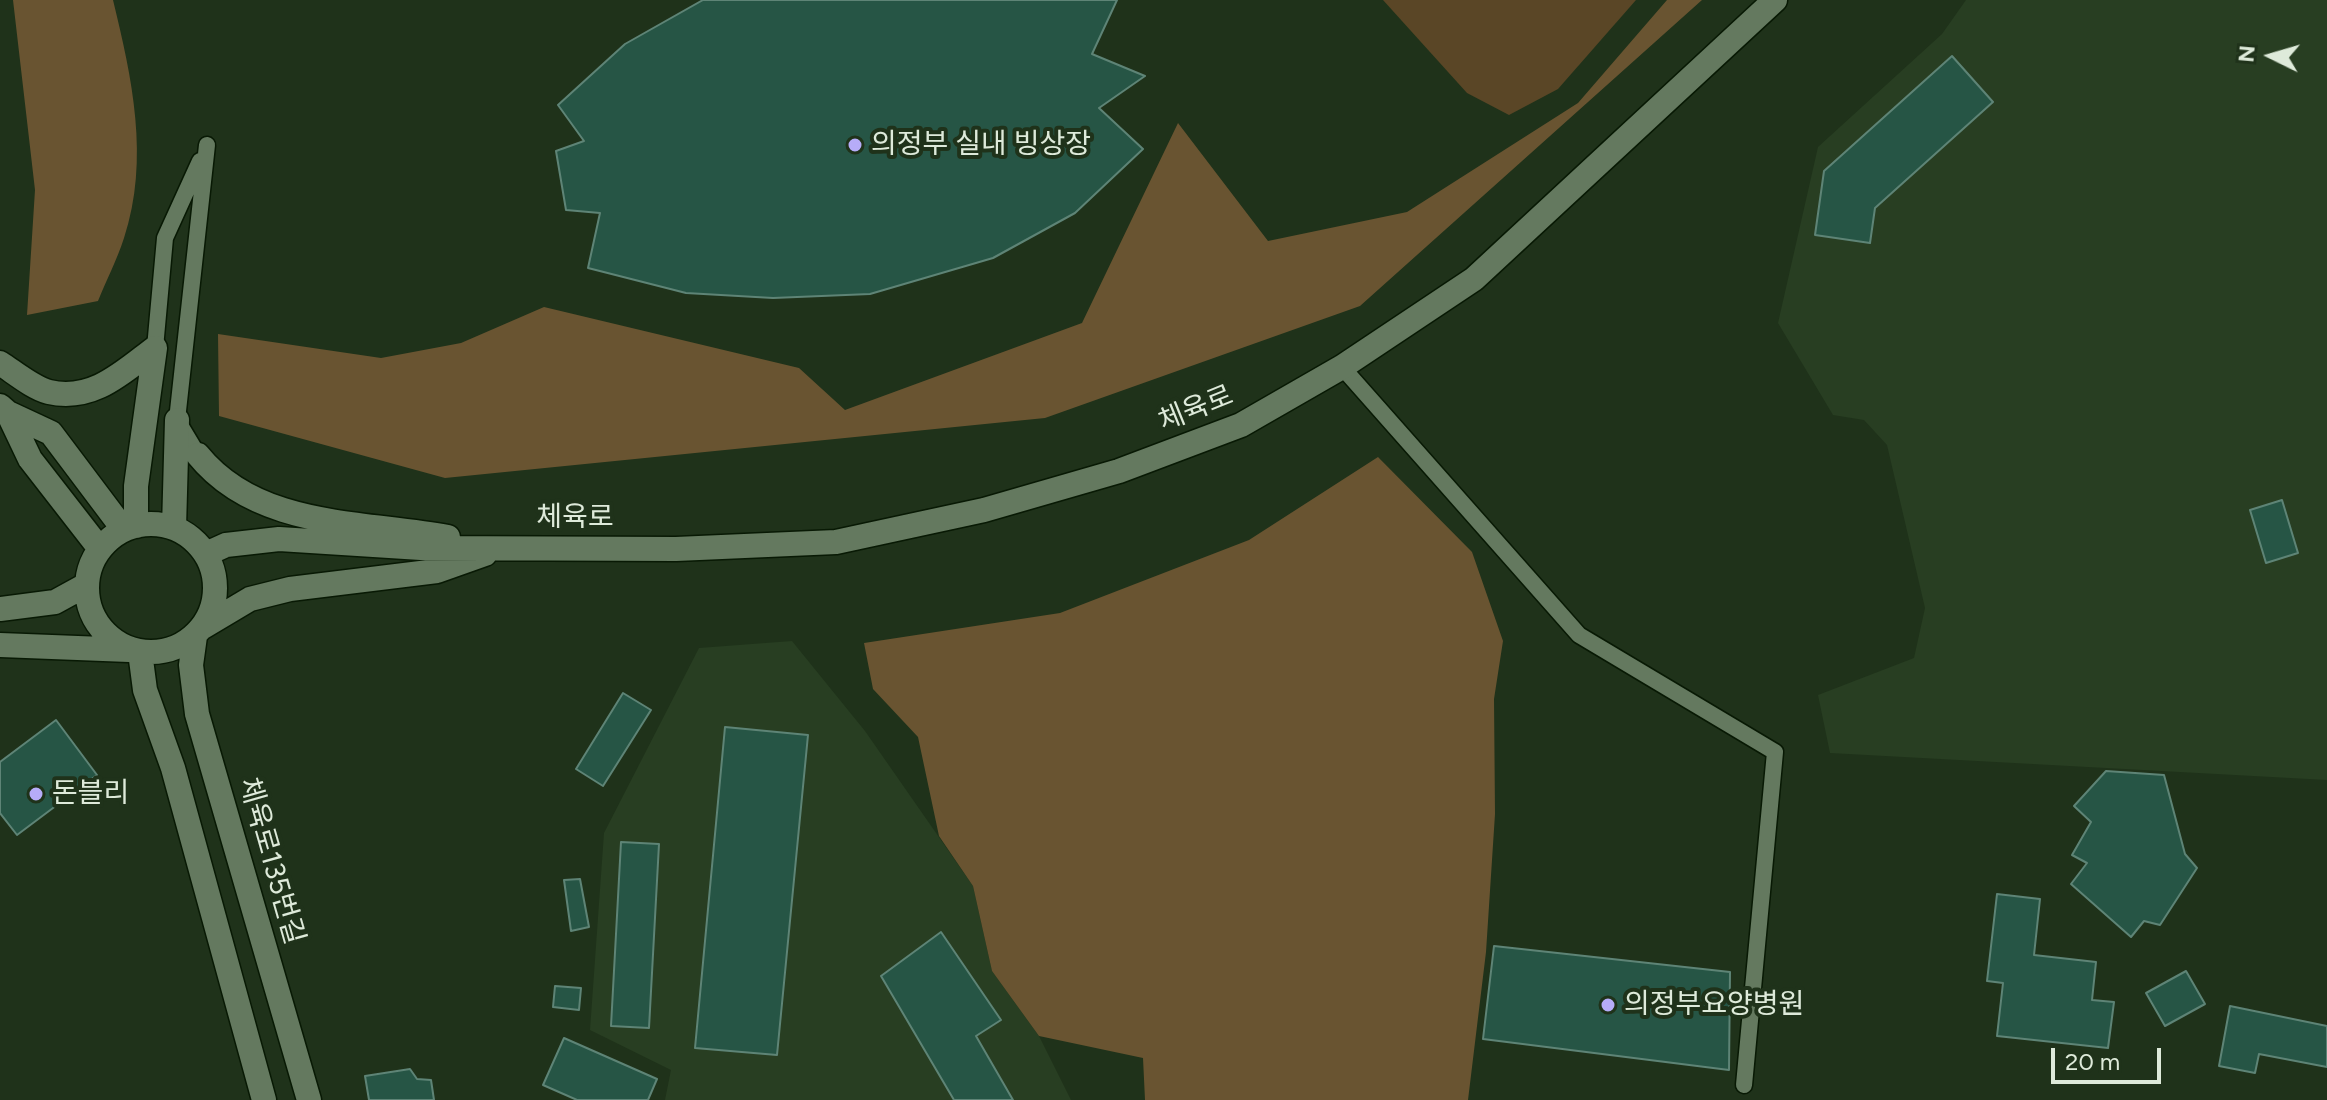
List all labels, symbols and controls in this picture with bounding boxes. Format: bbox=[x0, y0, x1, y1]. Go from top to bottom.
north arrow bbox=[2231, 16, 2311, 96]
text: N bbox=[2232, 44, 2261, 64]
place label: 의정부 실내 빙상장 bbox=[871, 128, 1091, 162]
marker: 의정부 실내 빙상장 bbox=[846, 136, 864, 154]
street label: 체육로 bbox=[1154, 379, 1238, 439]
street label: 체육로 bbox=[536, 501, 614, 535]
street label: 체육로135번길 bbox=[231, 774, 311, 948]
place label: 돈블리 bbox=[52, 777, 129, 811]
marker: 돈블리 bbox=[27, 785, 45, 803]
place label: 의정부요양병원 bbox=[1624, 988, 1804, 1022]
marker: 의정부요양병원 bbox=[1599, 996, 1617, 1014]
scale bar bbox=[2055, 1032, 2165, 1082]
text: 20 m bbox=[2065, 1047, 2120, 1076]

